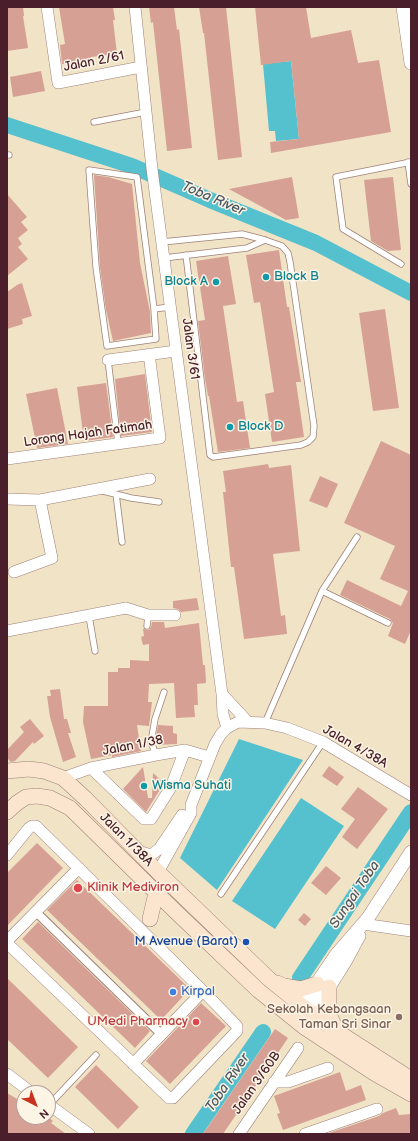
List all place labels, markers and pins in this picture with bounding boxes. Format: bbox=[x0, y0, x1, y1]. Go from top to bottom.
place label: Block B bbox=[274, 269, 319, 285]
marker: Block B bbox=[261, 272, 271, 282]
place label: Block A bbox=[164, 274, 208, 290]
marker: Block A bbox=[211, 277, 221, 287]
place label: Block D bbox=[238, 419, 283, 435]
marker: Block D bbox=[225, 422, 235, 432]
place label: Wisma Suhati bbox=[152, 778, 231, 794]
marker: Wisma Suhati bbox=[139, 781, 149, 791]
place label: Klinik Mediviron bbox=[87, 880, 179, 896]
marker: Klinik Mediviron bbox=[72, 882, 84, 894]
place label: M Avenue (Barat) bbox=[135, 934, 238, 950]
marker: M Avenue (Barat) bbox=[241, 937, 251, 947]
place label: Kirpal bbox=[181, 984, 215, 1000]
marker: Kirpal bbox=[168, 987, 178, 997]
place label: Sekolah Kebangsaan Taman Sri Sinar bbox=[267, 1002, 391, 1033]
marker: Sekolah Kebangsaan Taman Sri Sinar bbox=[394, 1012, 404, 1022]
place label: UMedi Pharmacy bbox=[87, 1014, 188, 1030]
marker: UMedi Pharmacy bbox=[191, 1017, 201, 1027]

